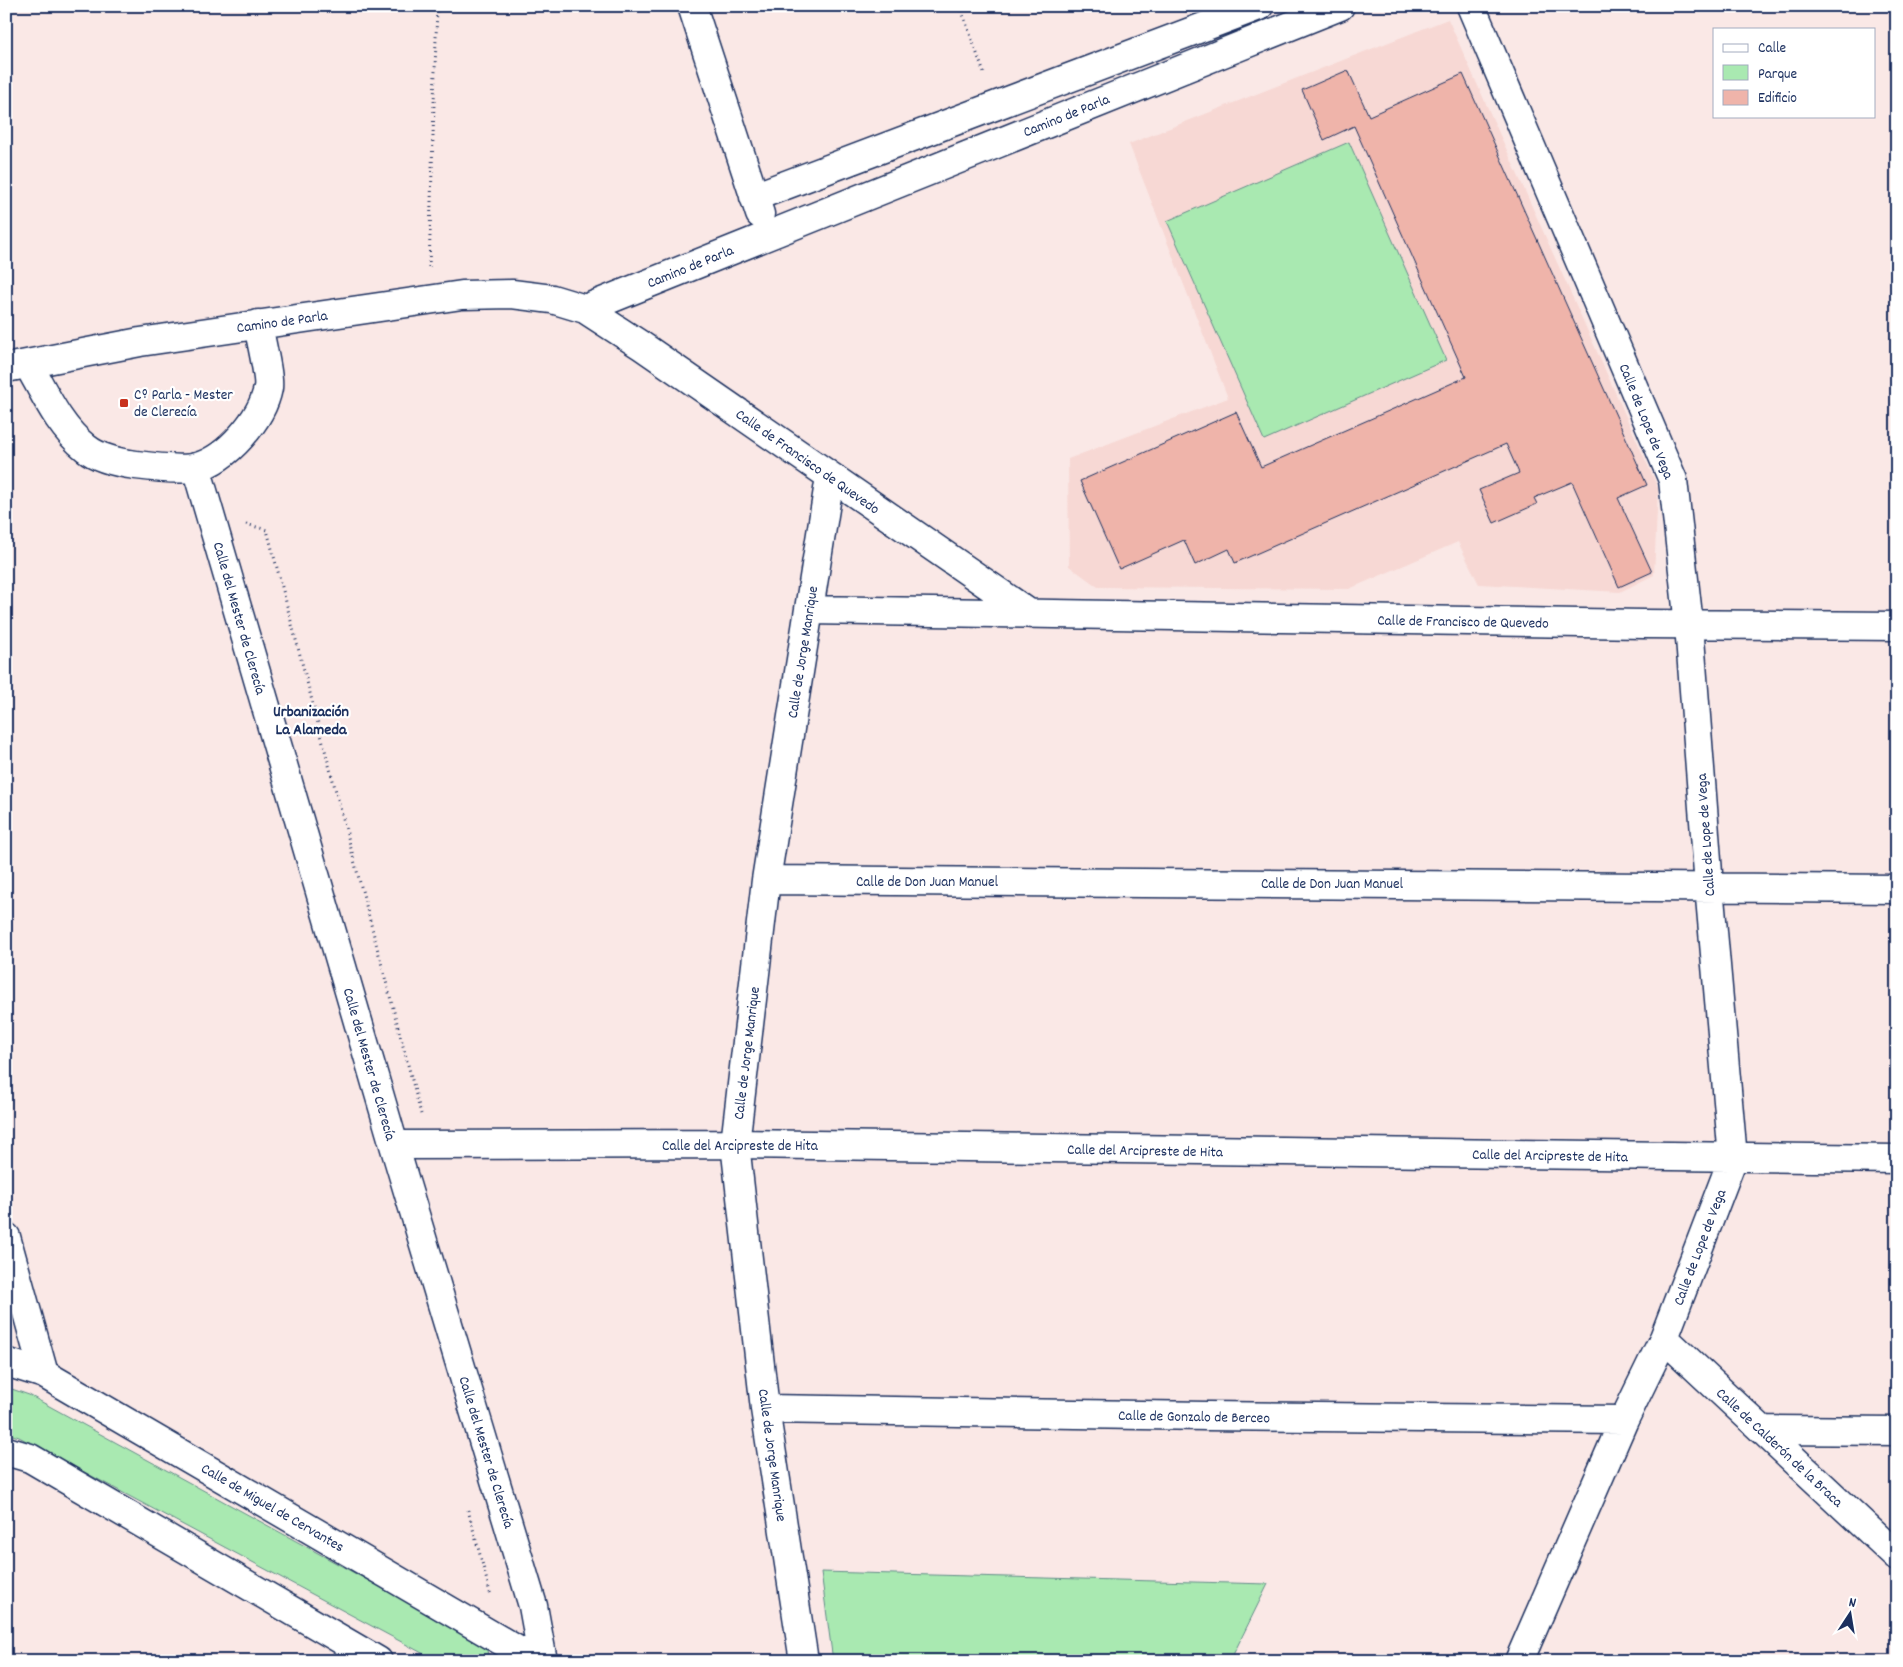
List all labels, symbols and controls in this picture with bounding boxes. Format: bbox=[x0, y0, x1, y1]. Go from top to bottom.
legend bbox=[1713, 28, 1876, 118]
text: Calle bbox=[1758, 38, 1787, 60]
text: Parque bbox=[1758, 64, 1798, 86]
text: Edificio bbox=[1758, 88, 1797, 110]
street label: Camino de Parla bbox=[1020, 89, 1114, 144]
street label: Camino de Parla bbox=[644, 240, 738, 295]
street label: Camino de Parla bbox=[235, 306, 330, 340]
street label: Calle de Lope de Vega bbox=[1612, 361, 1679, 484]
place label: Cº Parla - Mester de Clerecía bbox=[134, 385, 233, 424]
marker: Cº Parla - Mester de Clerecía bbox=[118, 397, 130, 409]
street label: Calle de Francisco de Quevedo bbox=[730, 404, 884, 521]
street label: Calle del Mester de Clerecía bbox=[206, 540, 271, 698]
street label: Calle de Jorge Manrique bbox=[783, 584, 825, 720]
street label: Calle de Francisco de Quevedo bbox=[1377, 611, 1549, 636]
district label: Urbanización La Alameda bbox=[273, 701, 349, 742]
street label: Calle de Lope de Vega bbox=[1692, 772, 1722, 897]
street label: Calle de Don Juan Manuel bbox=[856, 872, 999, 894]
street label: Calle de Don Juan Manuel bbox=[1261, 874, 1404, 896]
street label: Calle de Jorge Manrique bbox=[729, 985, 767, 1121]
street label: Calle del Mester de Clerecía bbox=[336, 986, 401, 1144]
street label: Calle del Arcipreste de Hita bbox=[662, 1136, 819, 1158]
street label: Calle del Arcipreste de Hita bbox=[1067, 1140, 1224, 1164]
street label: Calle del Arcipreste de Hita bbox=[1472, 1145, 1629, 1169]
street label: Calle de Lope de Vega bbox=[1669, 1185, 1734, 1309]
street label: Calle del Mester de Clerecía bbox=[452, 1374, 519, 1532]
street label: Calle de Calderón de la Braca bbox=[1710, 1384, 1848, 1514]
street label: Calle de Jorge Manrique bbox=[751, 1387, 791, 1523]
street label: Calle de Gonzalo de Berceo bbox=[1118, 1406, 1270, 1430]
street label: Calle de Miguel de Cervantes bbox=[196, 1459, 348, 1559]
north arrow bbox=[1826, 1590, 1876, 1640]
text: N bbox=[1847, 1593, 1858, 1614]

